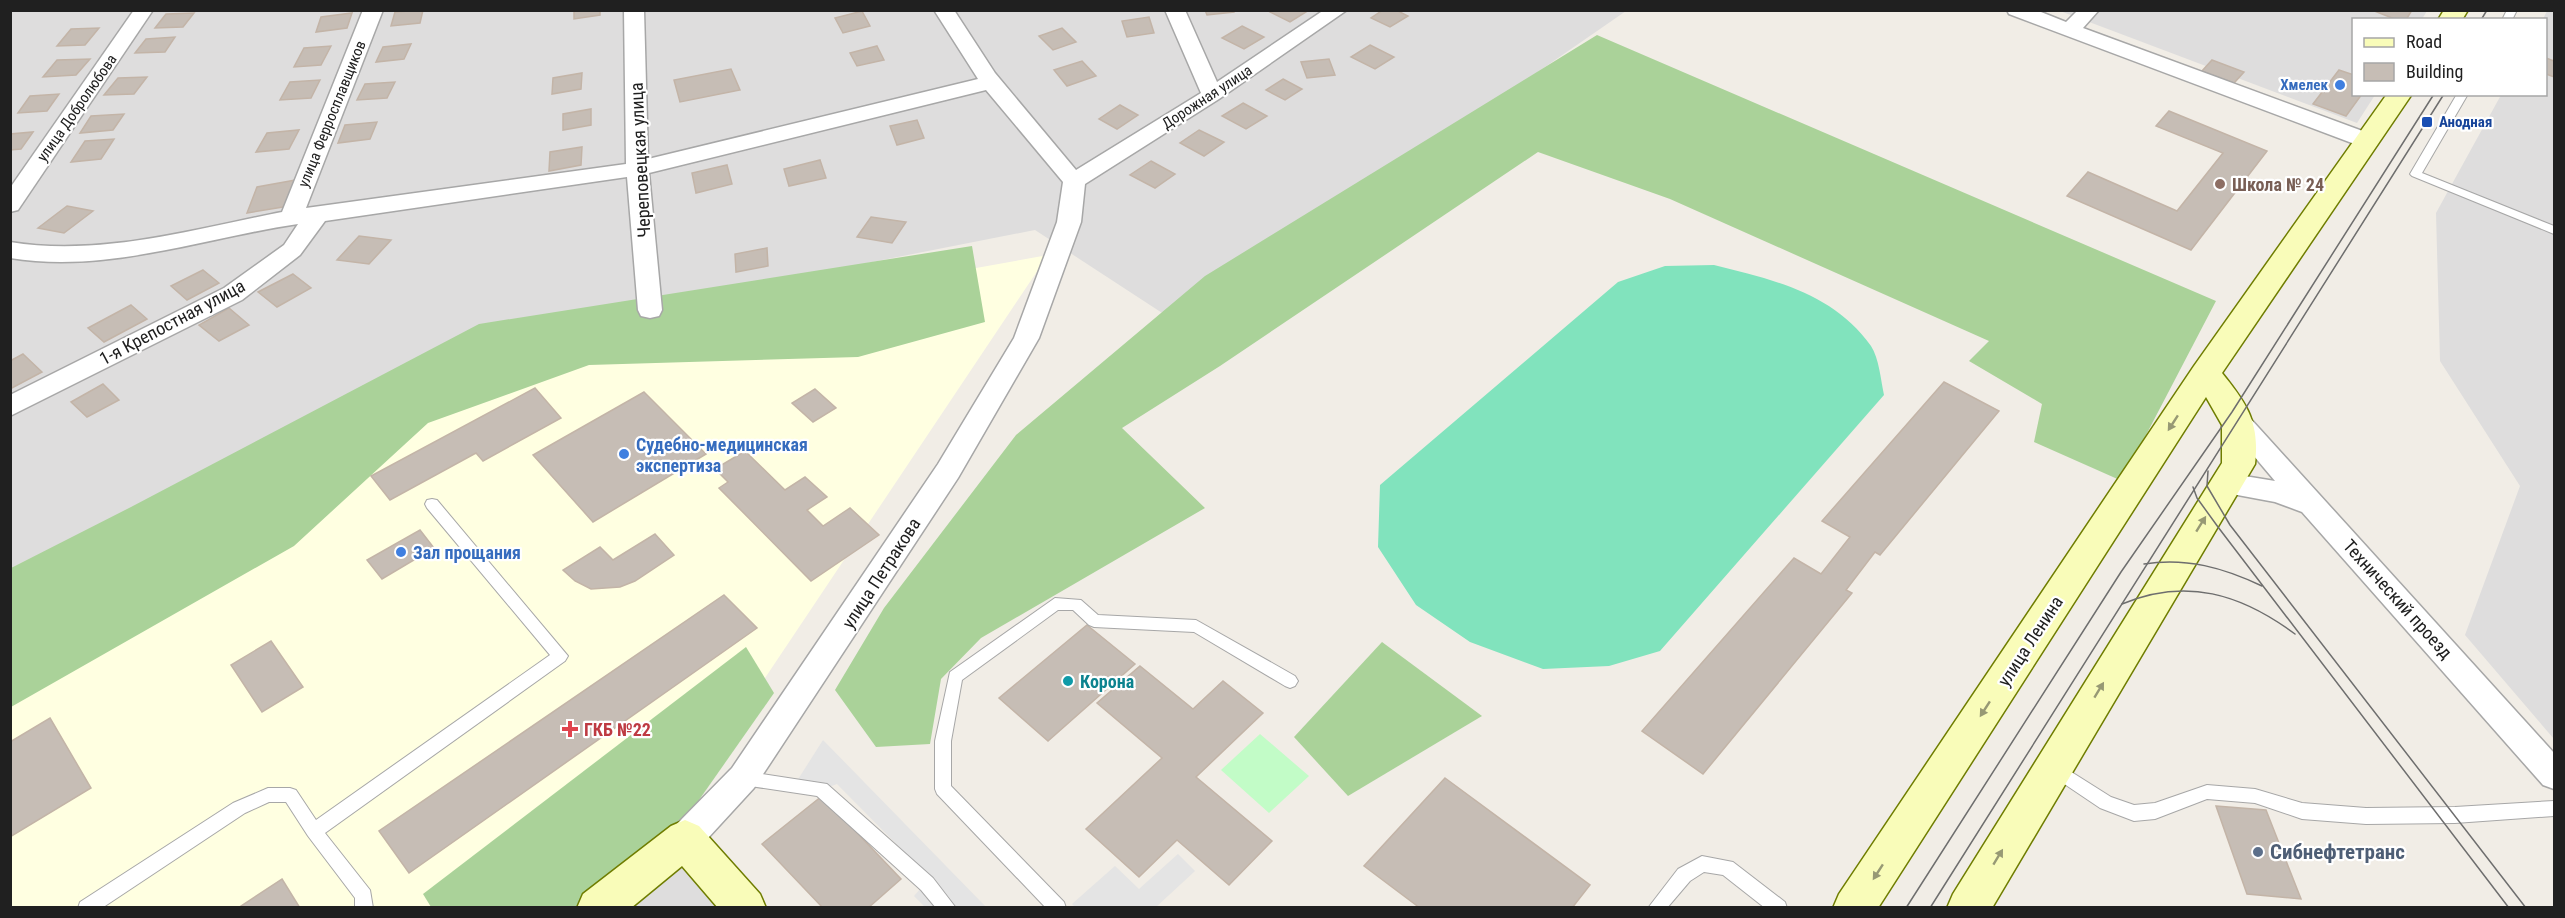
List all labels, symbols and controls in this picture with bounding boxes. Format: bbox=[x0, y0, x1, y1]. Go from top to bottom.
legend bbox=[2352, 18, 2547, 96]
text: Road bbox=[2406, 31, 2442, 52]
street label: улица Ферросплавщиков bbox=[294, 38, 370, 190]
street label: улица Добролюбова bbox=[33, 51, 121, 165]
street label: Дорожная улица bbox=[1159, 61, 1255, 133]
text: Building bbox=[2406, 61, 2463, 82]
place label: Хмелек bbox=[2280, 76, 2328, 94]
marker: Хмелек bbox=[2333, 78, 2347, 92]
street label: Череповецкая улица bbox=[625, 82, 655, 238]
place label: Анодная bbox=[2439, 113, 2492, 131]
marker: Анодная bbox=[2420, 115, 2434, 129]
place label: Школа № 24 bbox=[2232, 174, 2324, 195]
marker: Школа № 24 bbox=[2213, 177, 2227, 191]
street label: 1-я Крепостная улица bbox=[96, 275, 248, 369]
one-way arrow bbox=[2167, 414, 2178, 431]
place label: Судебно-медицинская экспертиза bbox=[636, 434, 808, 476]
marker: Судебно-медицинская экспертиза bbox=[617, 447, 631, 461]
street label: улица Петракова bbox=[837, 514, 925, 632]
one-way arrow bbox=[2195, 516, 2206, 532]
street label: Технический проезд bbox=[2339, 535, 2457, 663]
place label: Зал прощания bbox=[413, 542, 521, 563]
marker: Зал прощания bbox=[394, 545, 408, 559]
street label: улица Ленина bbox=[1993, 592, 2067, 690]
place label: Корона bbox=[1080, 671, 1134, 692]
marker: Корона bbox=[1061, 674, 1075, 688]
one-way arrow bbox=[2094, 682, 2105, 698]
one-way arrow bbox=[1979, 700, 1991, 716]
place label: ГКБ №22 bbox=[584, 719, 651, 740]
marker: ГКБ №22 bbox=[561, 720, 579, 738]
place label: Сибнефтетранс bbox=[2270, 840, 2405, 864]
marker: Сибнефтетранс bbox=[2251, 845, 2265, 859]
one-way arrow bbox=[1993, 849, 2004, 865]
one-way arrow bbox=[1872, 863, 1884, 879]

